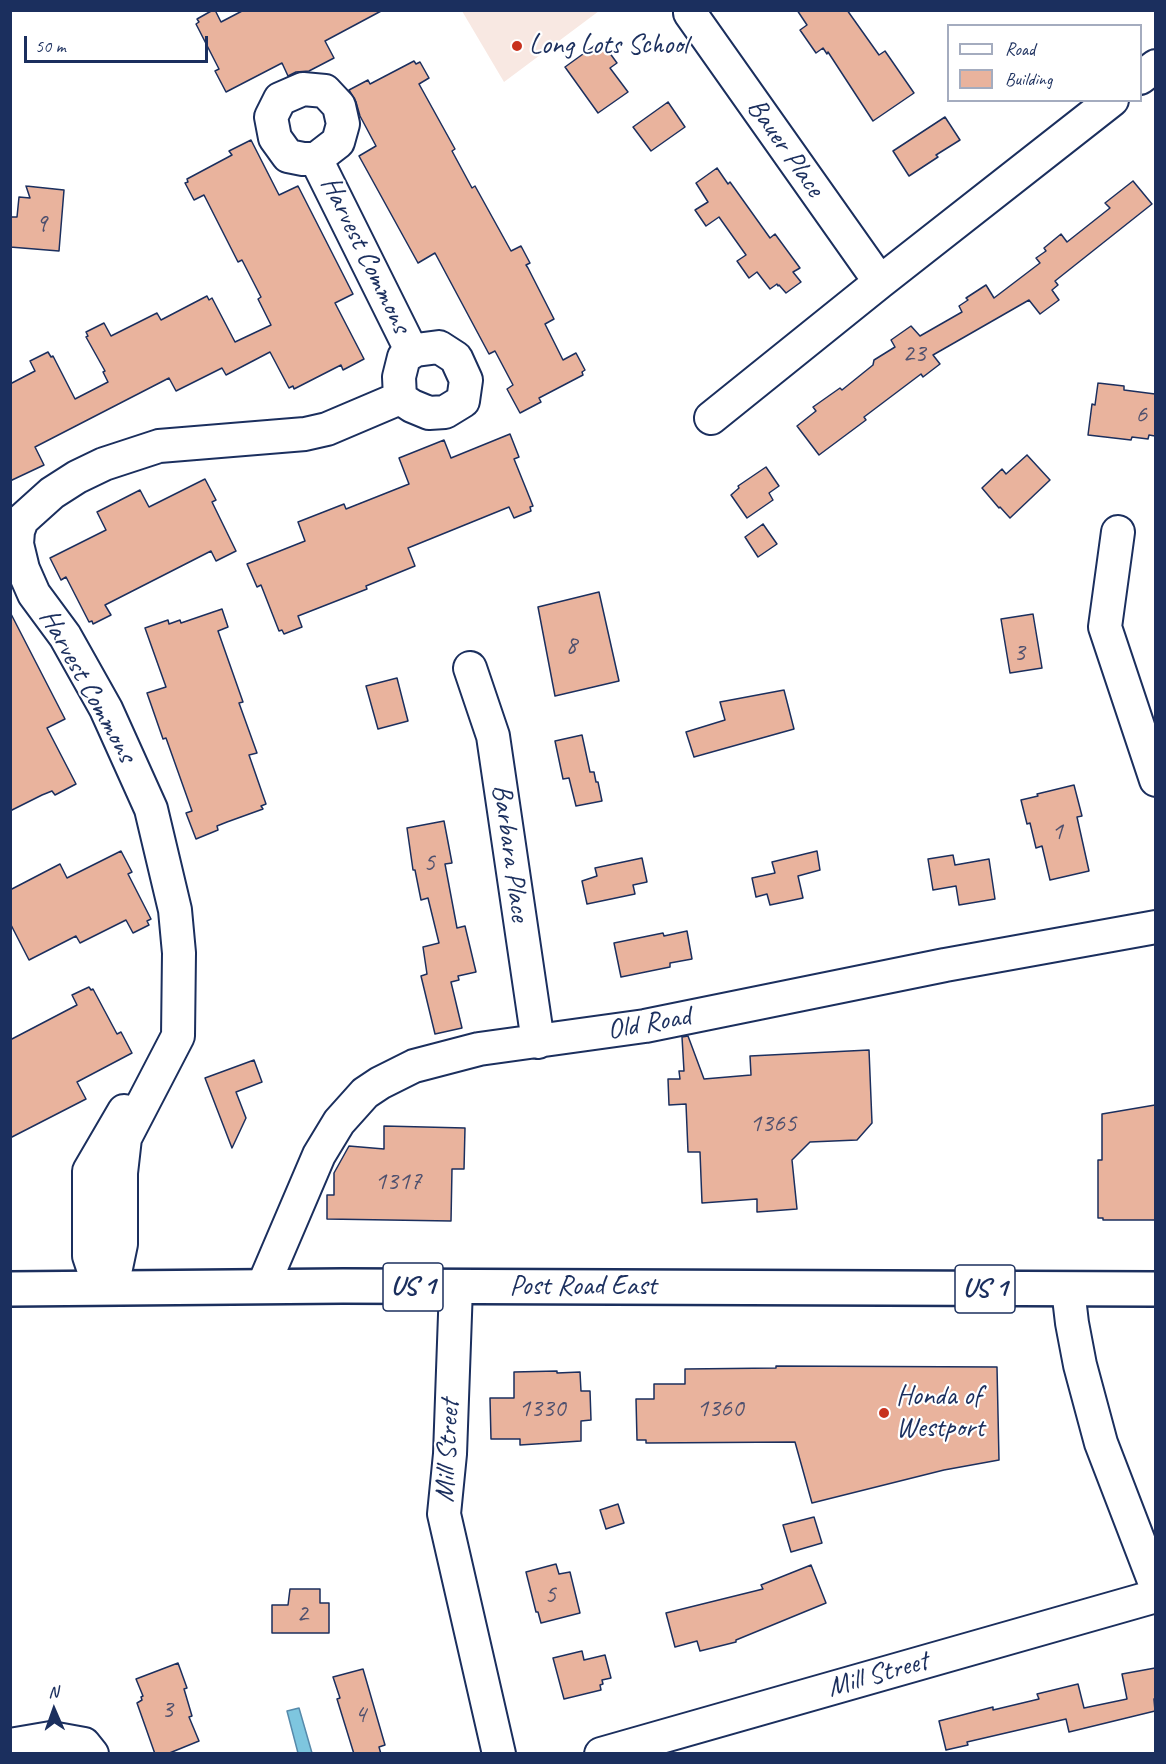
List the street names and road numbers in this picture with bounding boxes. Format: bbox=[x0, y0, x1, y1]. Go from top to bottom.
street label: Bauer Place bbox=[739, 92, 831, 204]
street label: Harvest Commons bbox=[313, 171, 417, 339]
street label: Harvest Commons bbox=[31, 604, 143, 768]
street label: Barbara Place bbox=[484, 782, 536, 924]
street label: Old Road bbox=[605, 1000, 693, 1048]
road number: US 1 bbox=[383, 1263, 443, 1311]
road number: US 1 bbox=[955, 1265, 1015, 1313]
street label: Post Road East bbox=[509, 1270, 657, 1304]
street label: Mill Street bbox=[429, 1399, 467, 1503]
street label: Mill Street bbox=[824, 1645, 932, 1705]

